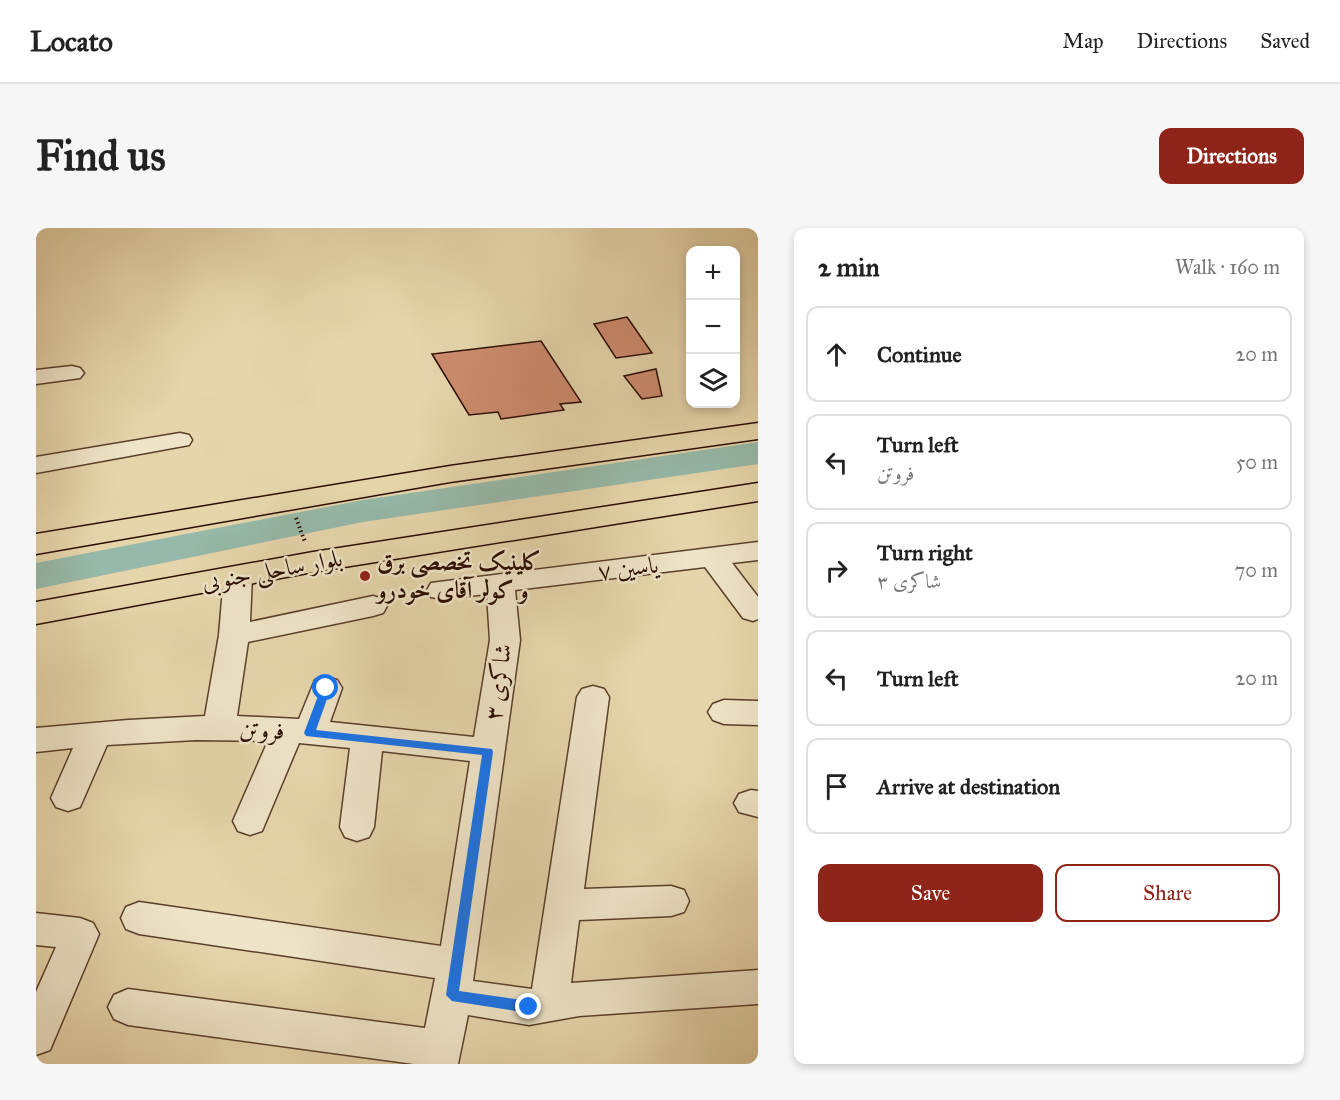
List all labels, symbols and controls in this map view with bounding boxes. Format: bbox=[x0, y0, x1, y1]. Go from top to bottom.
text: Locato bbox=[30, 24, 113, 59]
text: Map bbox=[1063, 28, 1104, 54]
text: Directions bbox=[1137, 28, 1227, 54]
text: Saved bbox=[1260, 28, 1310, 54]
button: Directions bbox=[1159, 128, 1304, 184]
text: Find us bbox=[36, 130, 166, 182]
map controls bbox=[686, 246, 740, 408]
button: + bbox=[686, 246, 740, 300]
text: 2 min bbox=[818, 251, 879, 283]
text: Walk · 160 m bbox=[1175, 255, 1280, 279]
button: − bbox=[686, 300, 740, 354]
icon: ahead bbox=[820, 338, 853, 371]
text: Continue bbox=[877, 341, 962, 368]
text: 20 m bbox=[1235, 342, 1278, 366]
button: layers bbox=[686, 354, 740, 408]
text: Turn left bbox=[877, 431, 959, 458]
icon: left bbox=[820, 446, 853, 479]
text: 50 m bbox=[1236, 450, 1278, 474]
text: فروتن bbox=[877, 461, 915, 485]
text: Turn right bbox=[877, 539, 973, 566]
street label: بلوار ساحلی جنوبی bbox=[199, 543, 345, 599]
place label: کلینیک تخصصی برق و کولر آقای خودرو bbox=[374, 547, 541, 605]
street label: یاسین ۷ bbox=[596, 549, 662, 587]
icon: right bbox=[820, 554, 853, 587]
text: 70 m bbox=[1235, 558, 1278, 582]
marker: کلینیک تخصصی برق و کولر آقای خودرو bbox=[358, 569, 372, 583]
text: شاکری ۳ bbox=[877, 569, 941, 593]
street label: شاکری ۳ bbox=[478, 642, 518, 722]
icon: left bbox=[820, 662, 853, 695]
text: Turn left bbox=[877, 665, 959, 692]
text: 20 m bbox=[1235, 666, 1278, 690]
route start bbox=[312, 674, 338, 700]
street label: فروتن bbox=[239, 714, 285, 746]
icon: arrive bbox=[820, 770, 853, 803]
text: Arrive at destination bbox=[877, 773, 1060, 800]
button: Save bbox=[818, 864, 1043, 922]
button: Share bbox=[1055, 864, 1280, 922]
route end bbox=[515, 993, 541, 1019]

